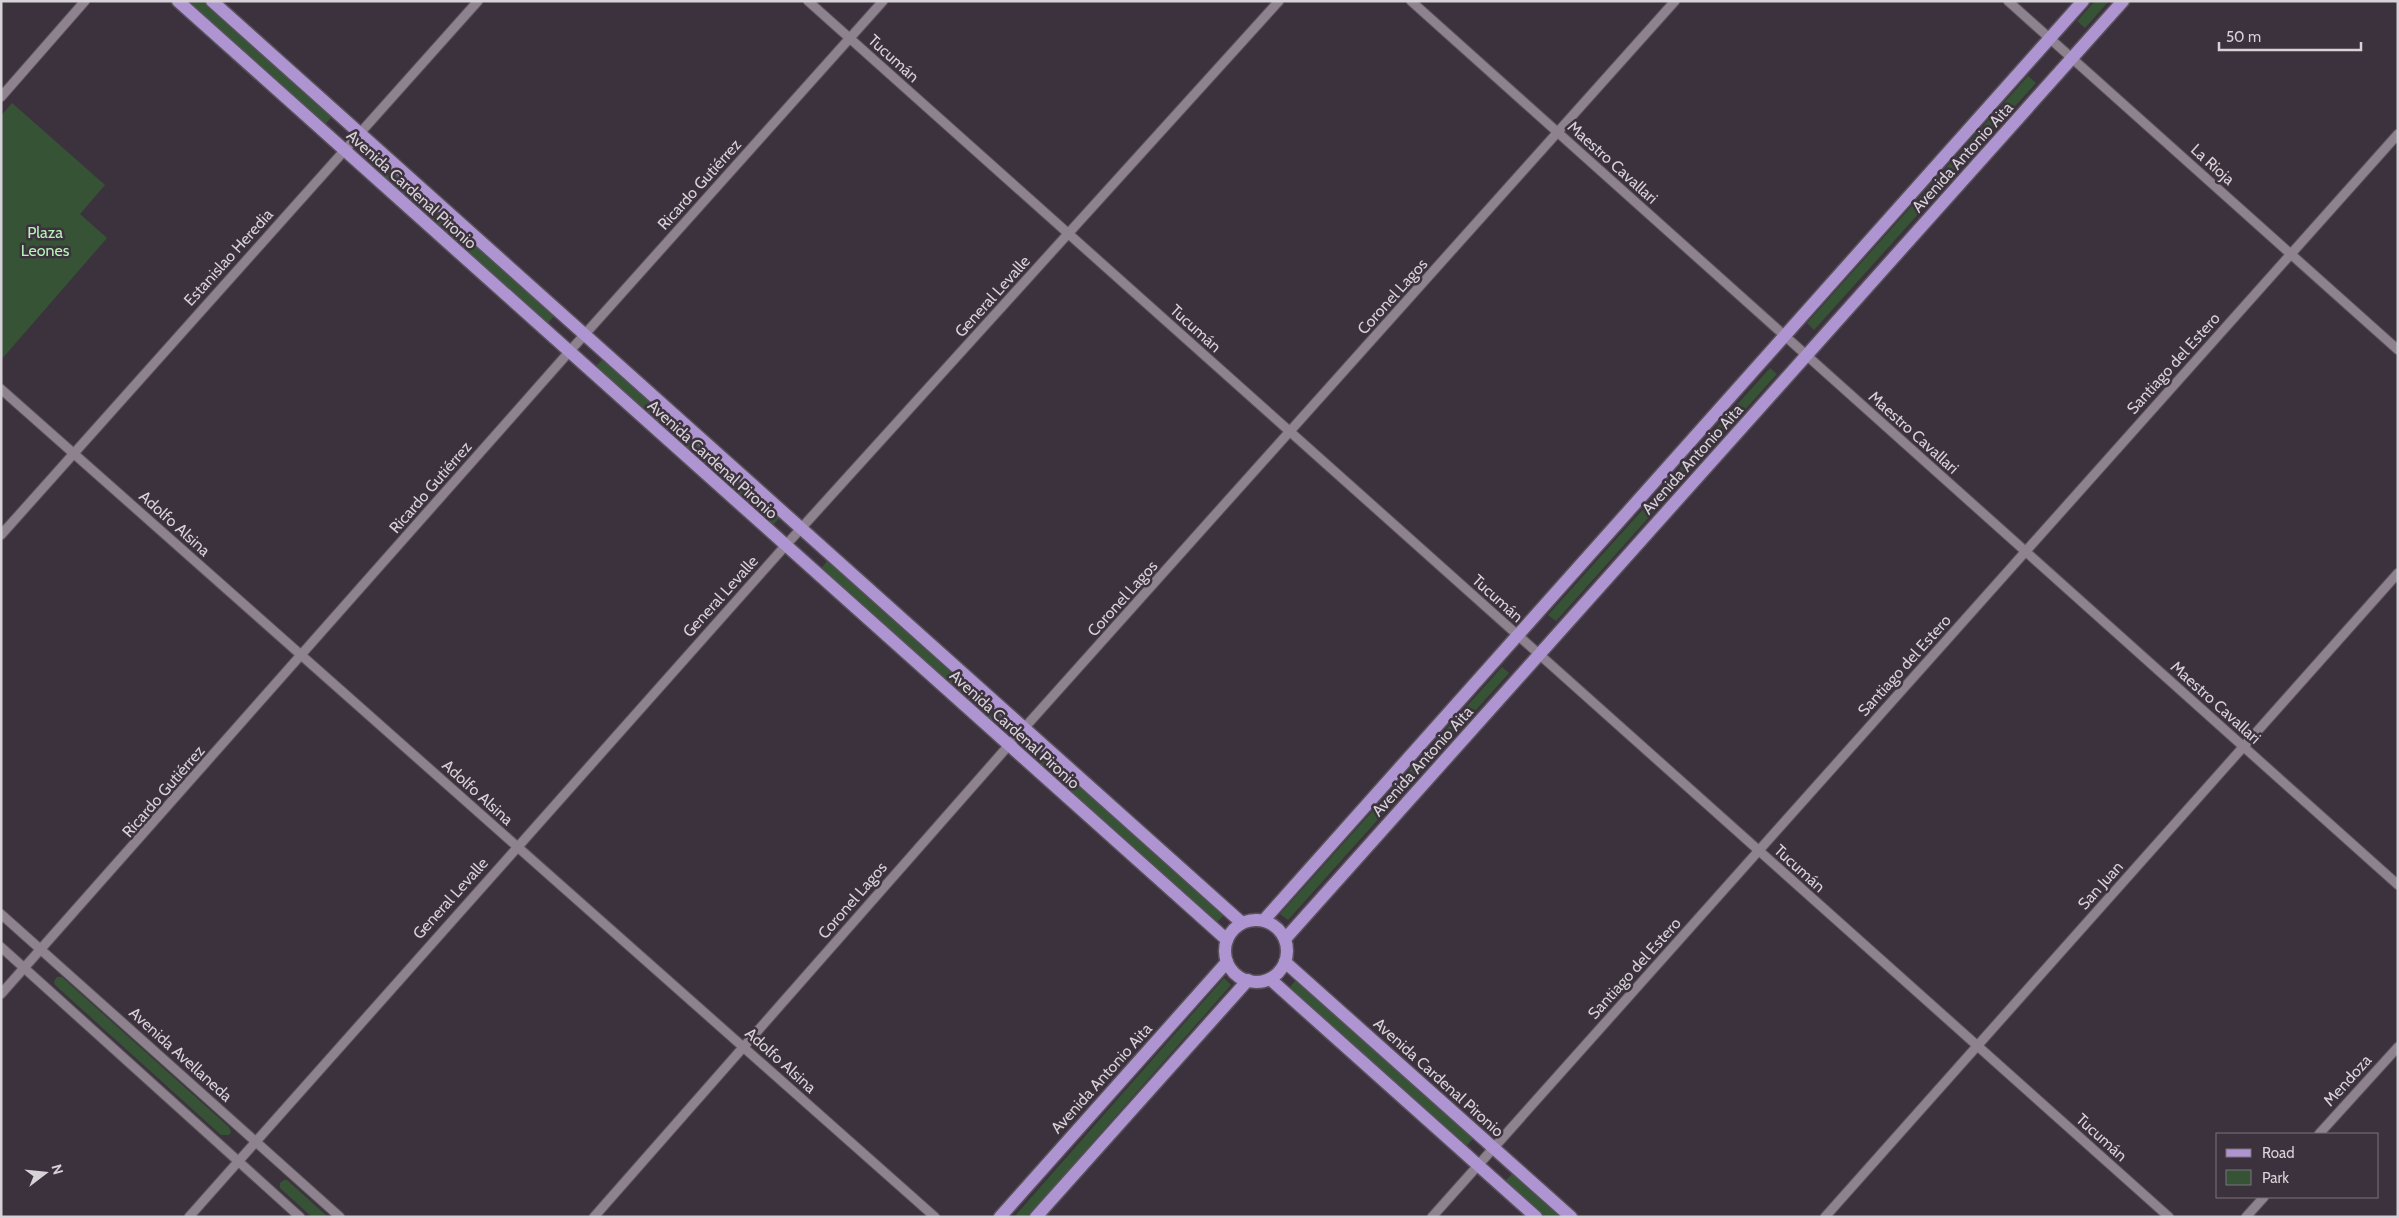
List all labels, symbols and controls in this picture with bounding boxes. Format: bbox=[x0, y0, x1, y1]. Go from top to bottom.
scale bar bbox=[2219, 20, 2362, 52]
text: 50 m bbox=[2226, 28, 2261, 46]
street label: Tucumán bbox=[864, 31, 923, 86]
street label: Avenida Antonio Aita bbox=[1908, 98, 2017, 216]
street label: Maestro Cavallari bbox=[1564, 117, 1662, 208]
street label: Avenida Cardenal Pironio bbox=[343, 126, 481, 253]
street label: Ricardo Gutiérrez bbox=[654, 135, 745, 234]
street label: La Rioja bbox=[2187, 140, 2239, 189]
street label: Estanislao Heredia bbox=[180, 205, 277, 310]
park label: Plaza Leones bbox=[21, 223, 70, 260]
street label: General Levalle bbox=[951, 252, 1034, 341]
street label: Coronel Lagos bbox=[1353, 254, 1432, 338]
street label: Tucumán bbox=[1166, 301, 1225, 356]
street label: Santiago del Estero bbox=[2123, 309, 2224, 418]
street label: Maestro Cavallari bbox=[1865, 387, 1963, 478]
street label: Avenida Cardenal Pironio bbox=[644, 396, 782, 523]
street label: Avenida Antonio Aita bbox=[1638, 400, 1747, 518]
street label: Ricardo Gutiérrez bbox=[385, 437, 476, 537]
street label: Adolfo Alsina bbox=[135, 487, 214, 560]
street label: General Levalle bbox=[679, 552, 762, 641]
street label: Coronel Lagos bbox=[1083, 556, 1162, 640]
street label: Tucumán bbox=[1468, 571, 1527, 626]
street label: Santiago del Estero bbox=[1854, 611, 1955, 720]
street label: Maestro Cavallari bbox=[2167, 657, 2265, 748]
street label: Avenida Cardenal Pironio bbox=[946, 666, 1084, 793]
street label: Avenida Antonio Aita bbox=[1368, 702, 1477, 820]
street label: Ricardo Gutiérrez bbox=[118, 741, 209, 841]
street label: Adolfo Alsina bbox=[438, 756, 517, 829]
street label: Tucumán bbox=[1770, 841, 1829, 896]
street label: General Levalle bbox=[409, 854, 492, 943]
street label: San Juan bbox=[2074, 857, 2127, 913]
street label: Coronel Lagos bbox=[814, 858, 891, 943]
street label: Santiago del Estero bbox=[1584, 914, 1685, 1023]
street label: Avenida Avellaneda bbox=[125, 1003, 236, 1106]
street label: Avenida Cardenal Pironio bbox=[1370, 1014, 1508, 1141]
street label: Avenida Antonio Aita bbox=[1047, 1019, 1156, 1137]
street label: Adolfo Alsina bbox=[741, 1024, 820, 1097]
street label: Mendoza bbox=[2319, 1050, 2376, 1110]
street label: Tucumán bbox=[2072, 1110, 2131, 1165]
legend bbox=[2216, 1133, 2379, 1198]
text: Road bbox=[2262, 1144, 2295, 1162]
north arrow bbox=[20, 1148, 70, 1198]
text: N bbox=[47, 1162, 68, 1177]
text: Park bbox=[2262, 1169, 2289, 1187]

